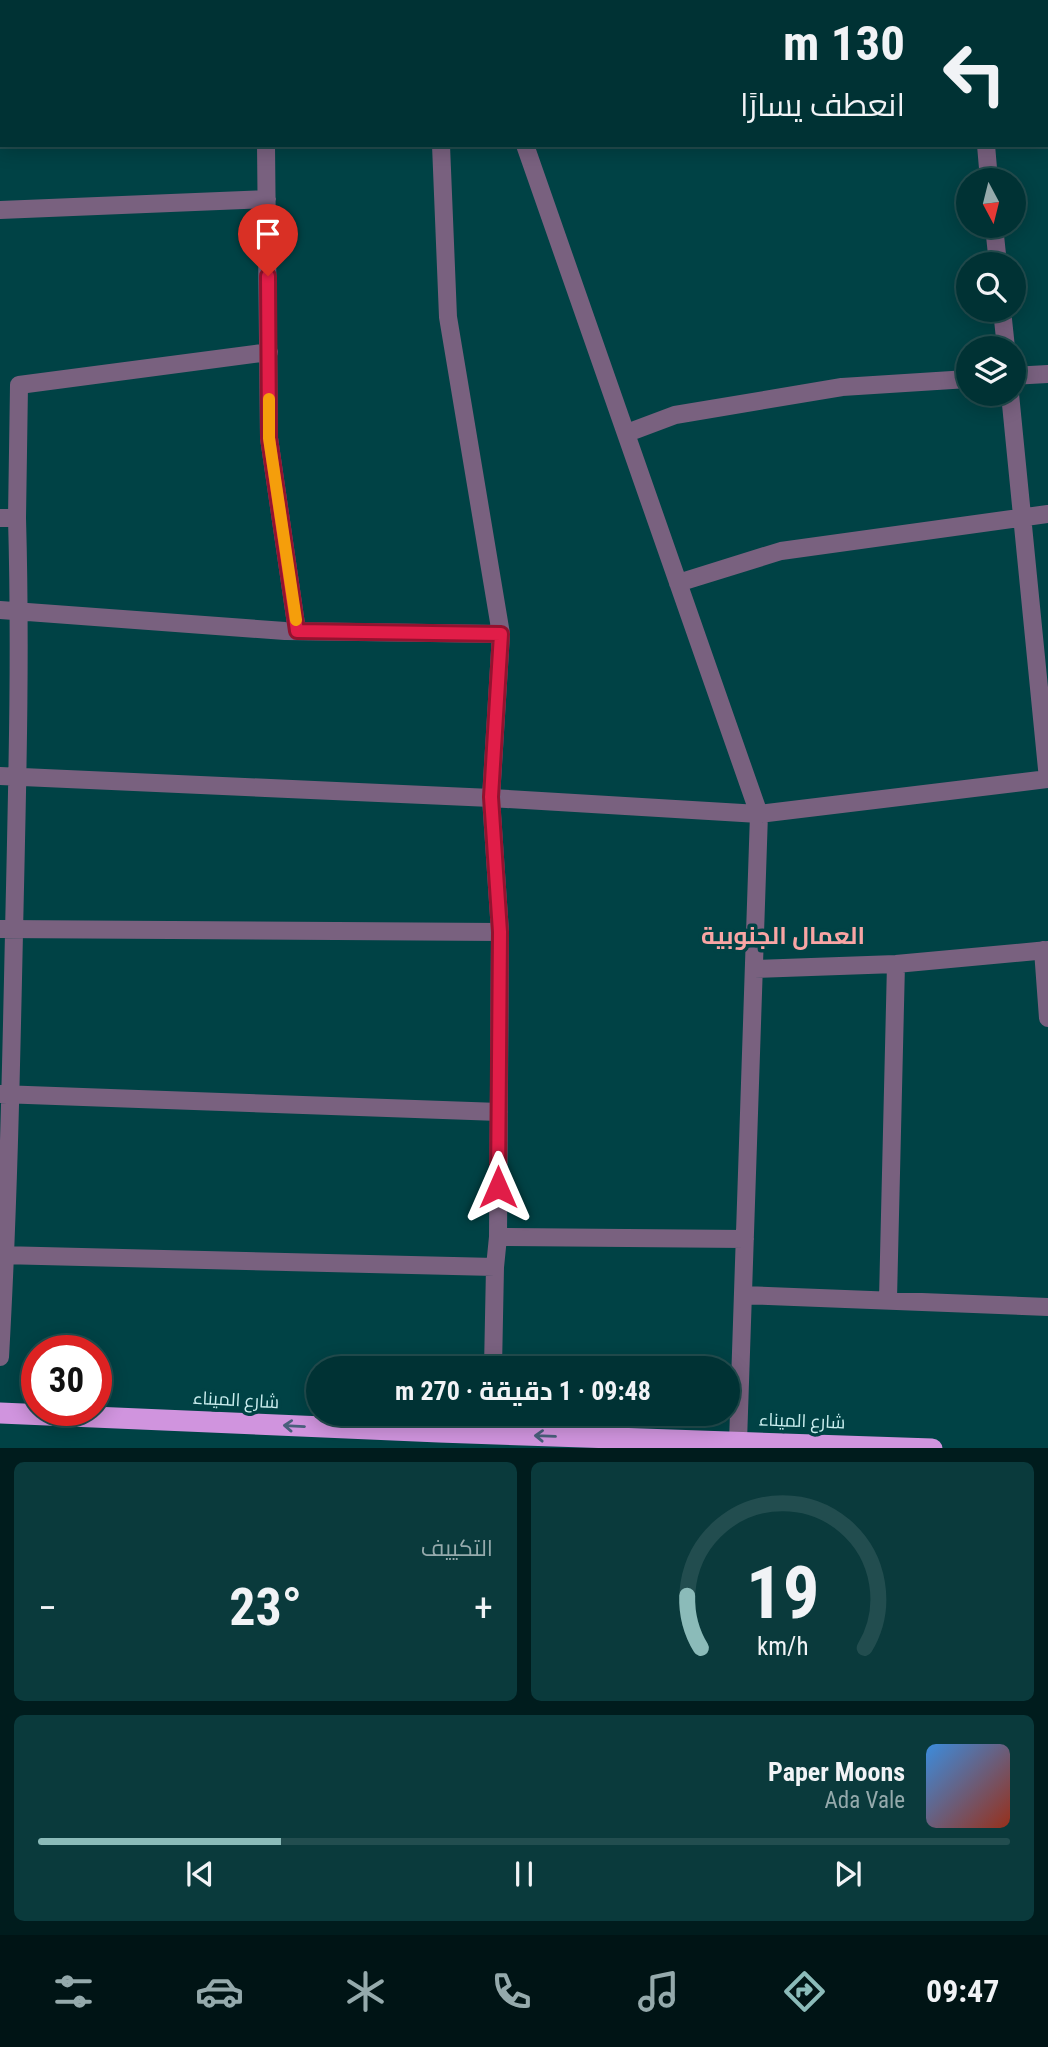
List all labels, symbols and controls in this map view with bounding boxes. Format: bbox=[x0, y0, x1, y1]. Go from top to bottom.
text: 130 m bbox=[783, 15, 905, 72]
icon: left bbox=[929, 28, 1020, 119]
text: انعطف يسارًا bbox=[740, 86, 905, 124]
north arrow bbox=[956, 168, 1026, 238]
map controls bbox=[956, 168, 1026, 406]
pin bbox=[238, 204, 298, 276]
icon: arrive bbox=[249, 215, 287, 253]
button: search bbox=[956, 252, 1026, 322]
button: layers bbox=[956, 336, 1026, 406]
district label: العمال الجنوبية bbox=[701, 922, 865, 950]
position arrow bbox=[461, 1150, 535, 1224]
speed limit sign: 30 bbox=[21, 1335, 112, 1426]
text: 09:48 · 1 دقيقة · 270 m bbox=[395, 1376, 651, 1406]
street label: شارع الميناء bbox=[192, 1387, 280, 1414]
street label: شارع الميناء bbox=[758, 1408, 846, 1435]
one-way arrow bbox=[282, 1419, 305, 1432]
one-way arrow bbox=[534, 1429, 557, 1442]
text: التكييف bbox=[421, 1535, 493, 1562]
text: 19 bbox=[746, 1550, 819, 1636]
text: 23° bbox=[229, 1577, 302, 1638]
text: − bbox=[38, 1586, 57, 1630]
text: + bbox=[474, 1586, 493, 1630]
text: km/h bbox=[757, 1631, 808, 1660]
text: Paper Moons bbox=[768, 1757, 905, 1787]
text: Ada Vale bbox=[825, 1787, 905, 1814]
icon: previous bbox=[181, 1855, 219, 1893]
icon: pause bbox=[505, 1855, 543, 1893]
icon: next bbox=[829, 1855, 867, 1893]
icon: filters bbox=[49, 1967, 98, 2016]
icon: car bbox=[195, 1967, 244, 2016]
icon: climate bbox=[341, 1967, 390, 2016]
icon: phone bbox=[487, 1967, 536, 2016]
icon: music bbox=[634, 1967, 683, 2016]
icon: directions bbox=[780, 1967, 829, 2016]
text: 09:47 bbox=[926, 1972, 999, 2010]

